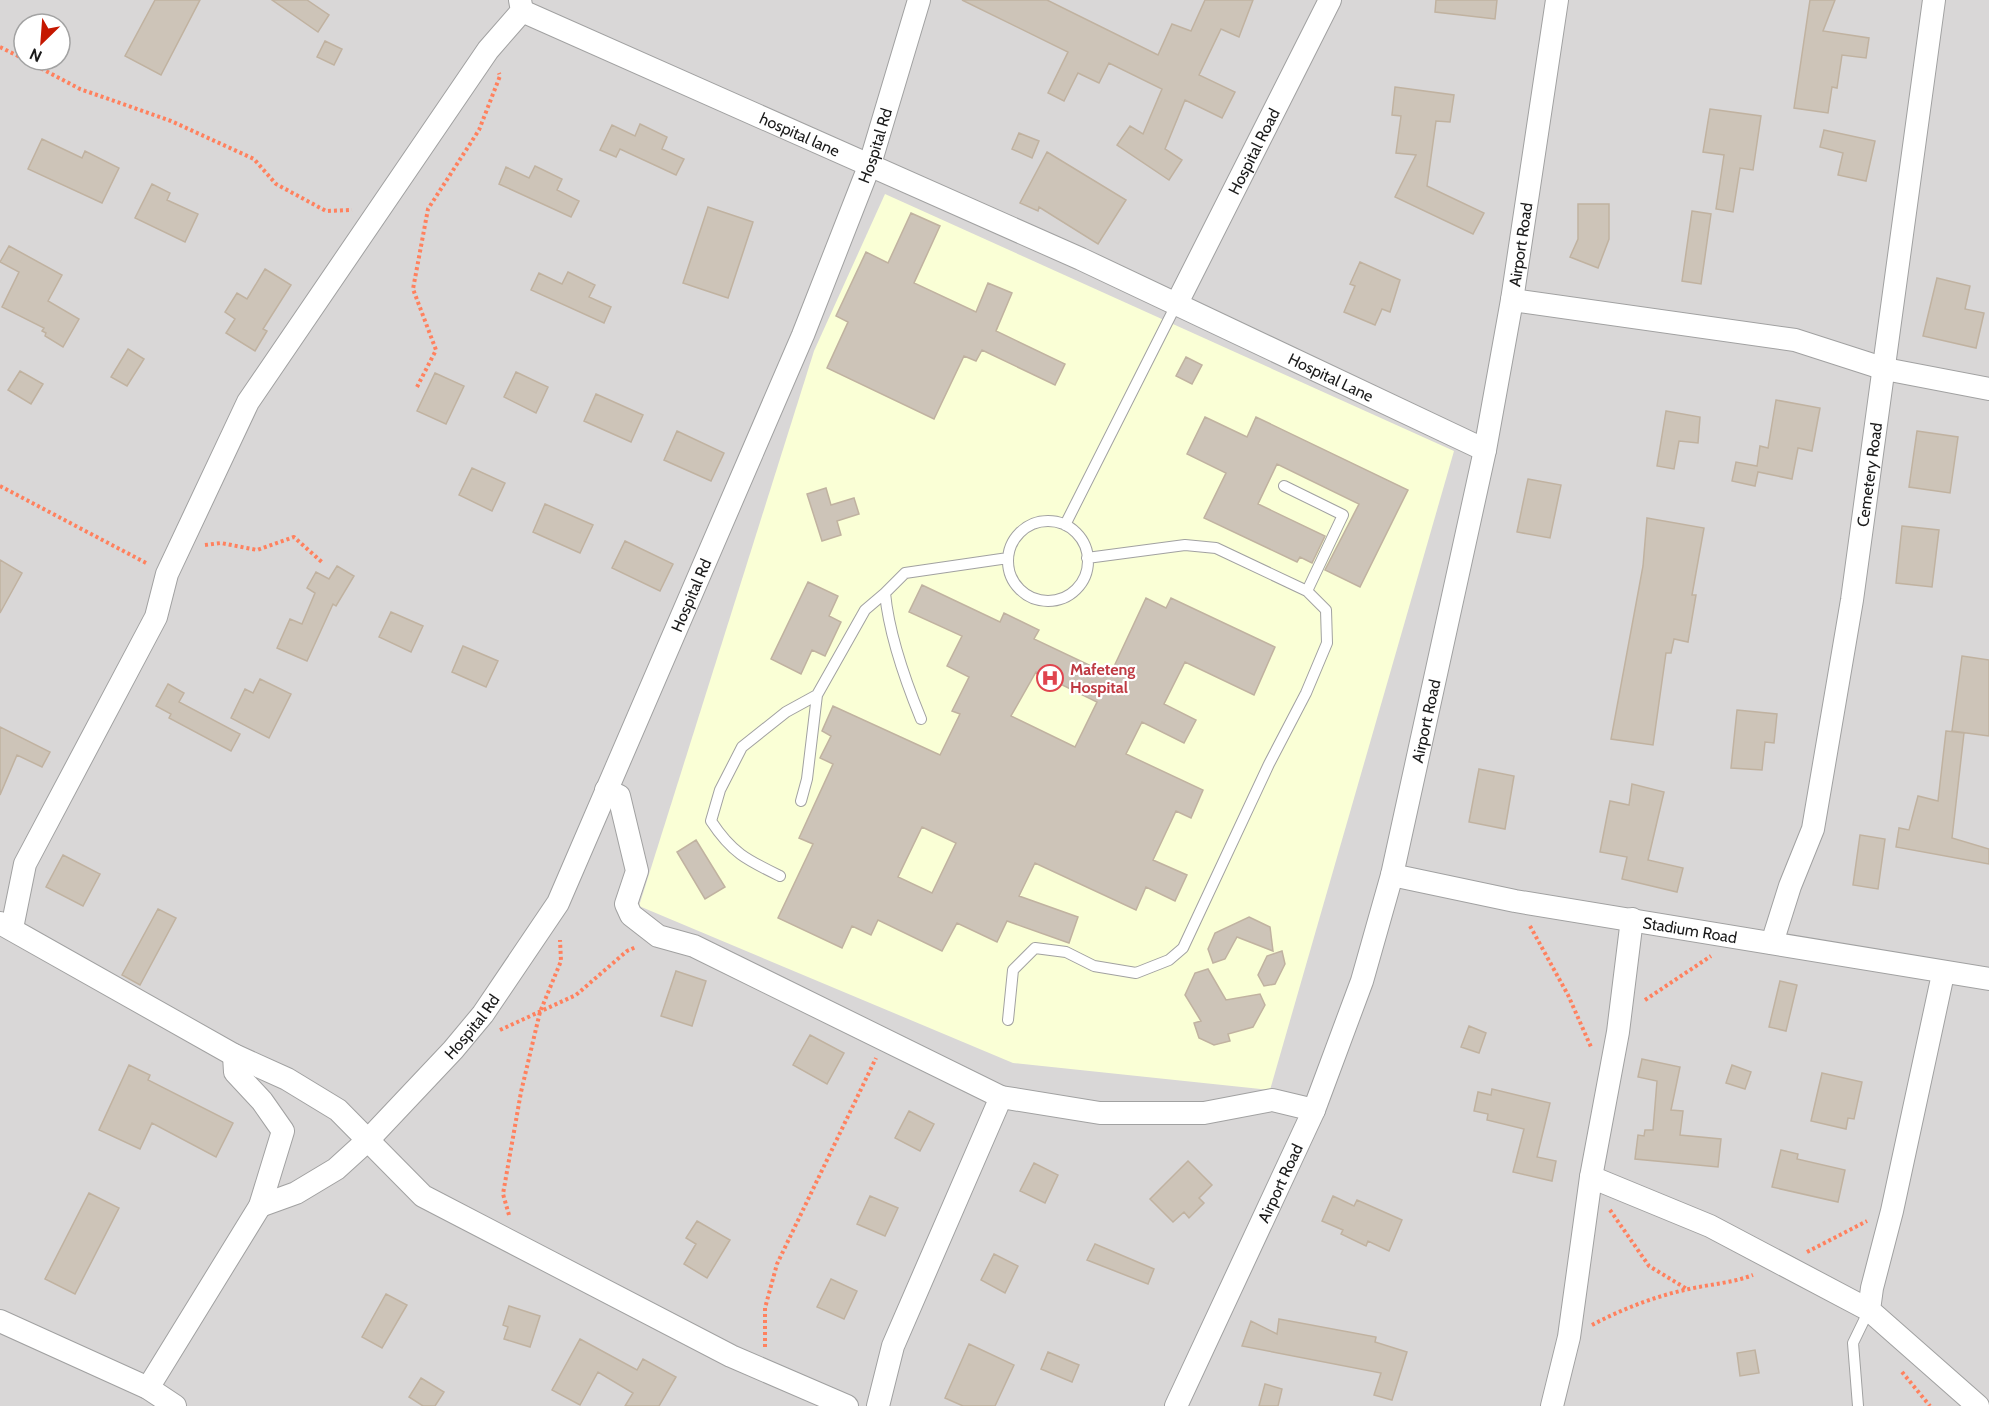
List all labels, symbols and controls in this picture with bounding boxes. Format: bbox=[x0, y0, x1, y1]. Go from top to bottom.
north arrow bbox=[12, 12, 72, 72]
text: N bbox=[27, 44, 45, 66]
street label: Hospital Road bbox=[1224, 105, 1283, 198]
street label: Hospital Rd bbox=[854, 106, 896, 186]
street label: hospital lane bbox=[757, 108, 843, 160]
street label: Airport Road bbox=[1505, 201, 1536, 288]
street label: Hospital Lane bbox=[1285, 349, 1377, 405]
street label: Cemetery Road bbox=[1853, 421, 1886, 528]
street label: Hospital Rd bbox=[667, 556, 715, 635]
place label: Mafeteng Hospital bbox=[1070, 660, 1135, 697]
hospital icon: Mafeteng Hospital bbox=[1035, 663, 1065, 693]
street label: Airport Road bbox=[1407, 678, 1444, 765]
street label: Stadium Road bbox=[1641, 913, 1738, 947]
street label: Hospital Rd bbox=[440, 990, 503, 1063]
street label: Airport Road bbox=[1253, 1141, 1306, 1226]

